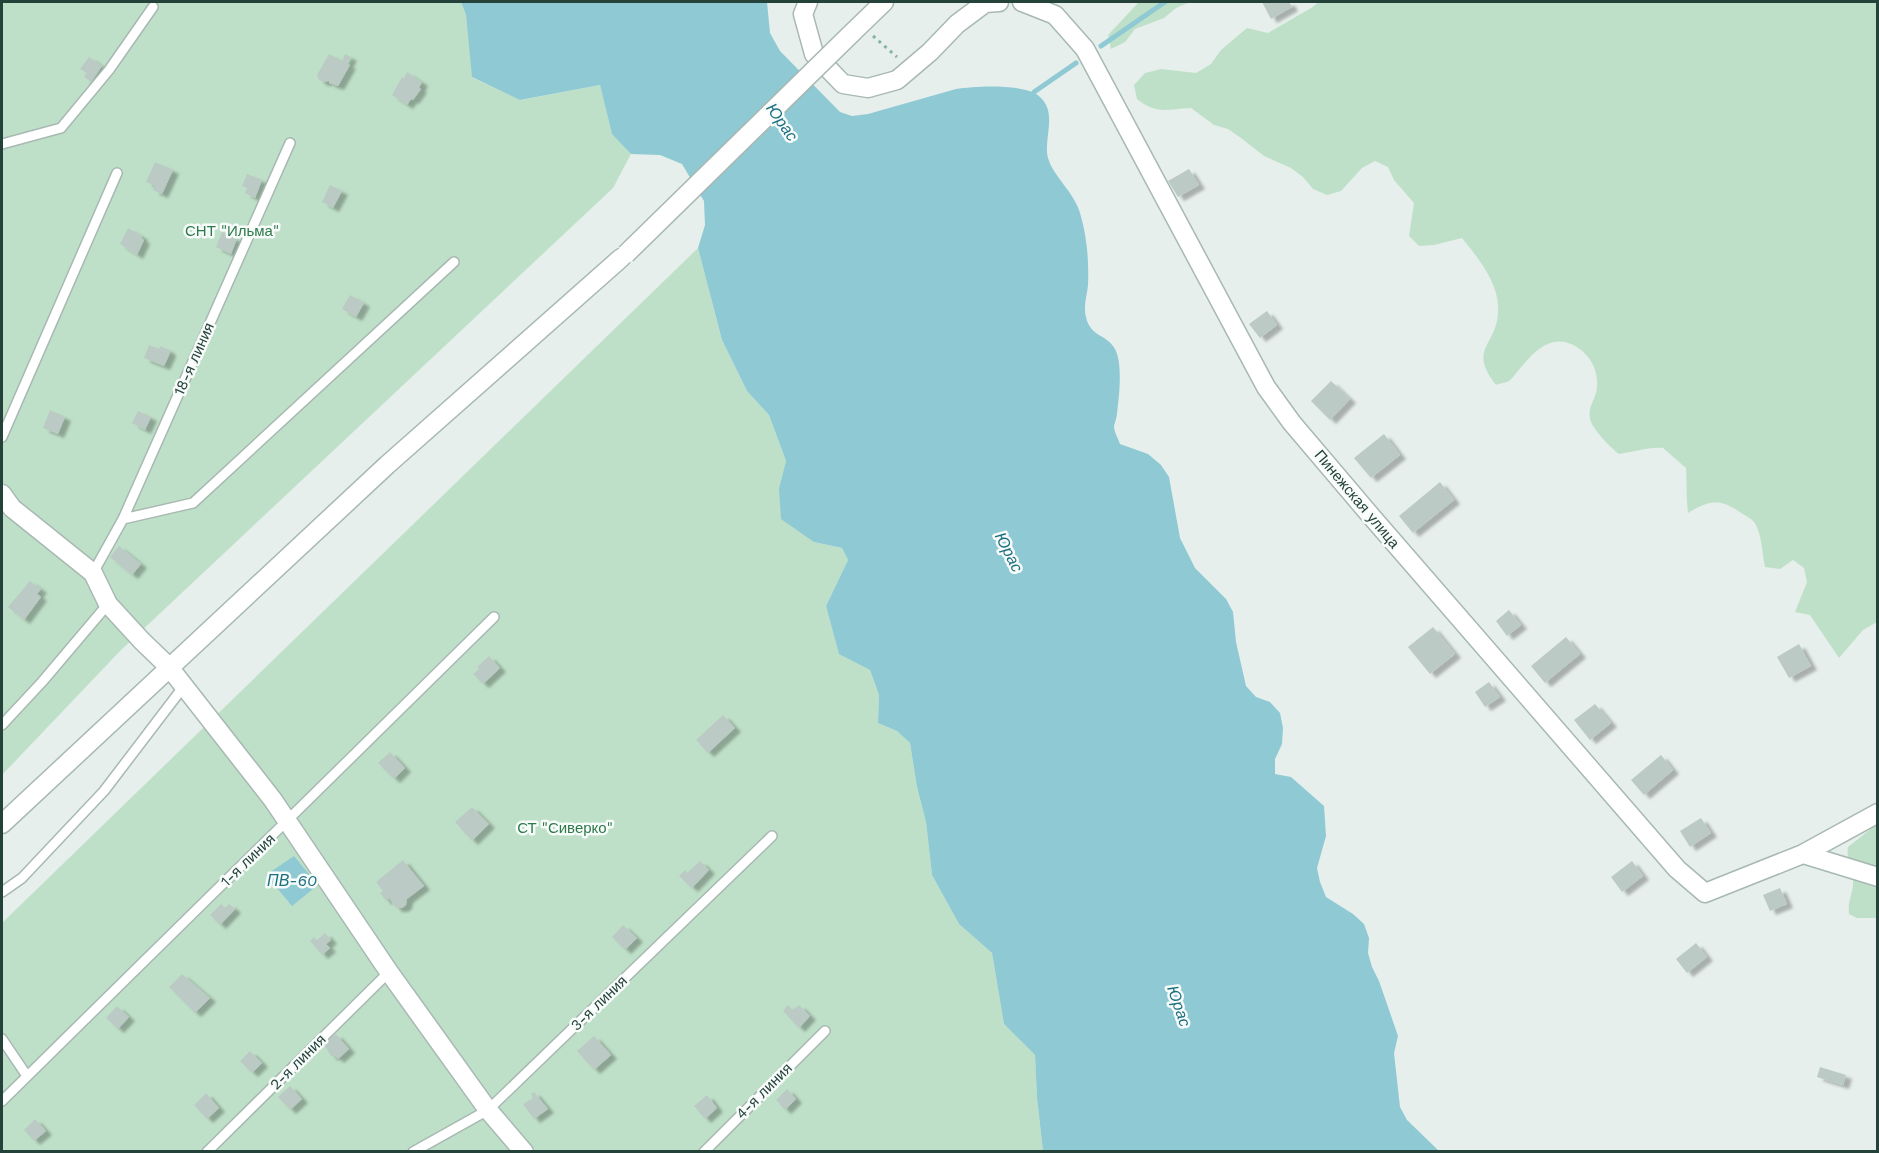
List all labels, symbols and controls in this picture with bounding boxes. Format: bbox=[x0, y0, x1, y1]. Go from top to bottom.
water label: Юрас bbox=[762, 99, 802, 145]
park label: СНТ "Ильма" bbox=[185, 222, 279, 240]
street label: 18-я линия bbox=[170, 320, 218, 398]
street label: Пинежская улица bbox=[1311, 446, 1404, 552]
water label: Юрас bbox=[991, 529, 1027, 575]
park label: СТ "Сиверко" bbox=[517, 819, 613, 837]
street label: 1-я линия bbox=[217, 830, 279, 890]
water label: ПВ-60 bbox=[267, 871, 317, 890]
street label: 3-я линия bbox=[567, 972, 631, 1034]
water label: Юрас bbox=[1163, 983, 1195, 1029]
street label: 2-я линия bbox=[266, 1030, 330, 1094]
street label: 4-я линия bbox=[732, 1059, 796, 1123]

